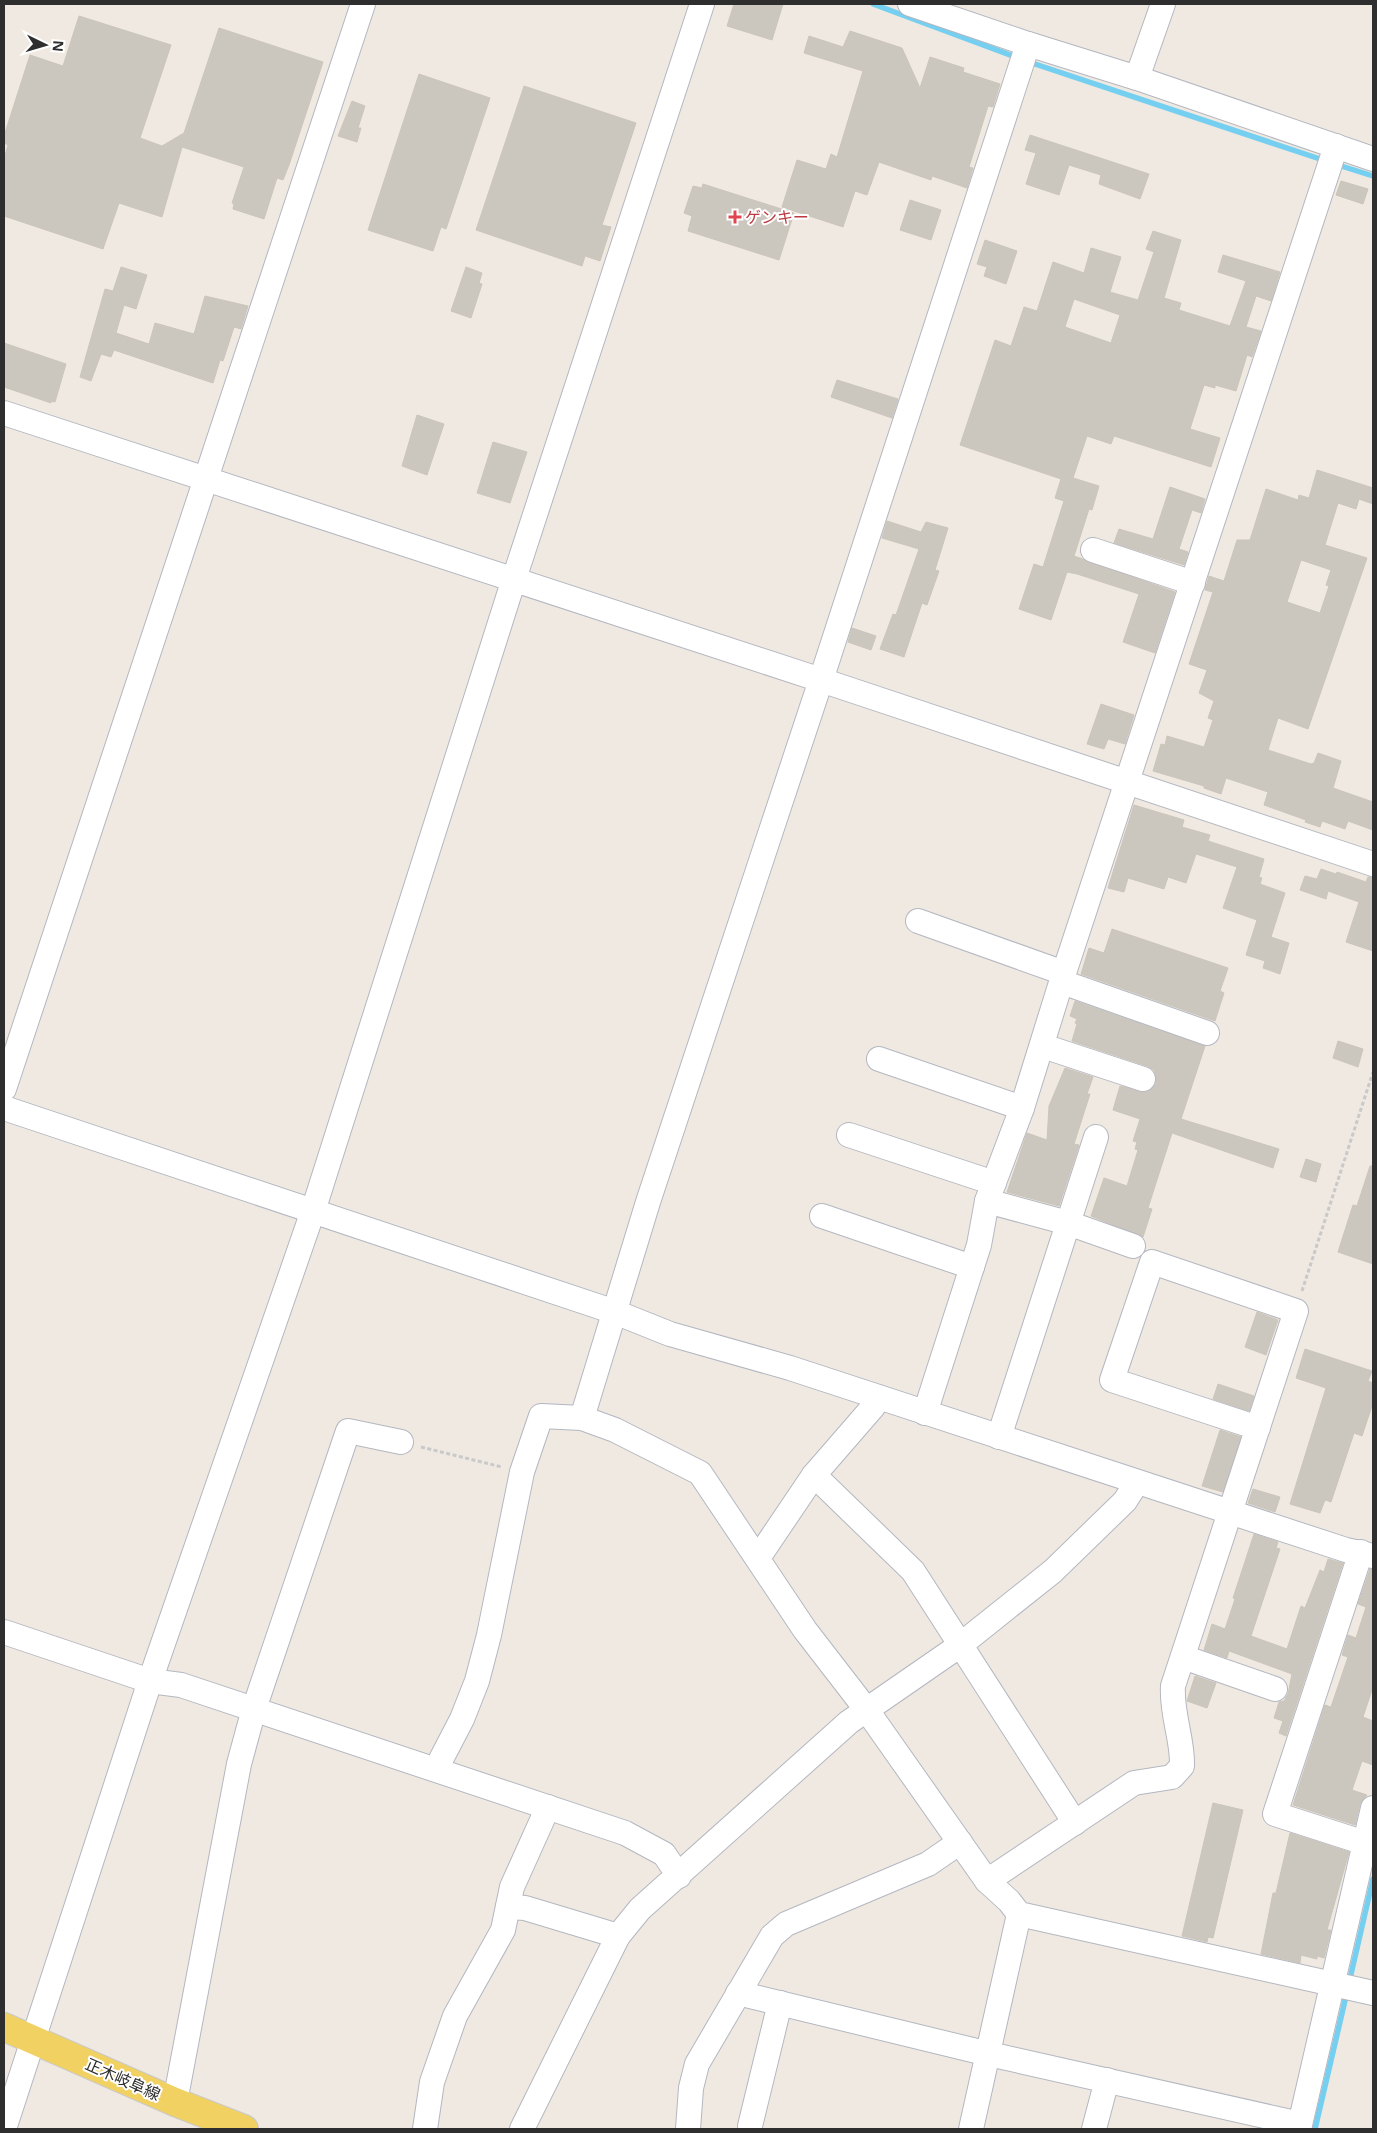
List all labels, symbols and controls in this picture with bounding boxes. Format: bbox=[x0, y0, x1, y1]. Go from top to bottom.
north arrow bbox=[20, 20, 70, 70]
text: N bbox=[48, 40, 68, 53]
place label: ゲンキー bbox=[745, 206, 809, 228]
marker: ゲンキー bbox=[729, 211, 741, 223]
street label: 正木岐阜線 bbox=[82, 2053, 164, 2105]

